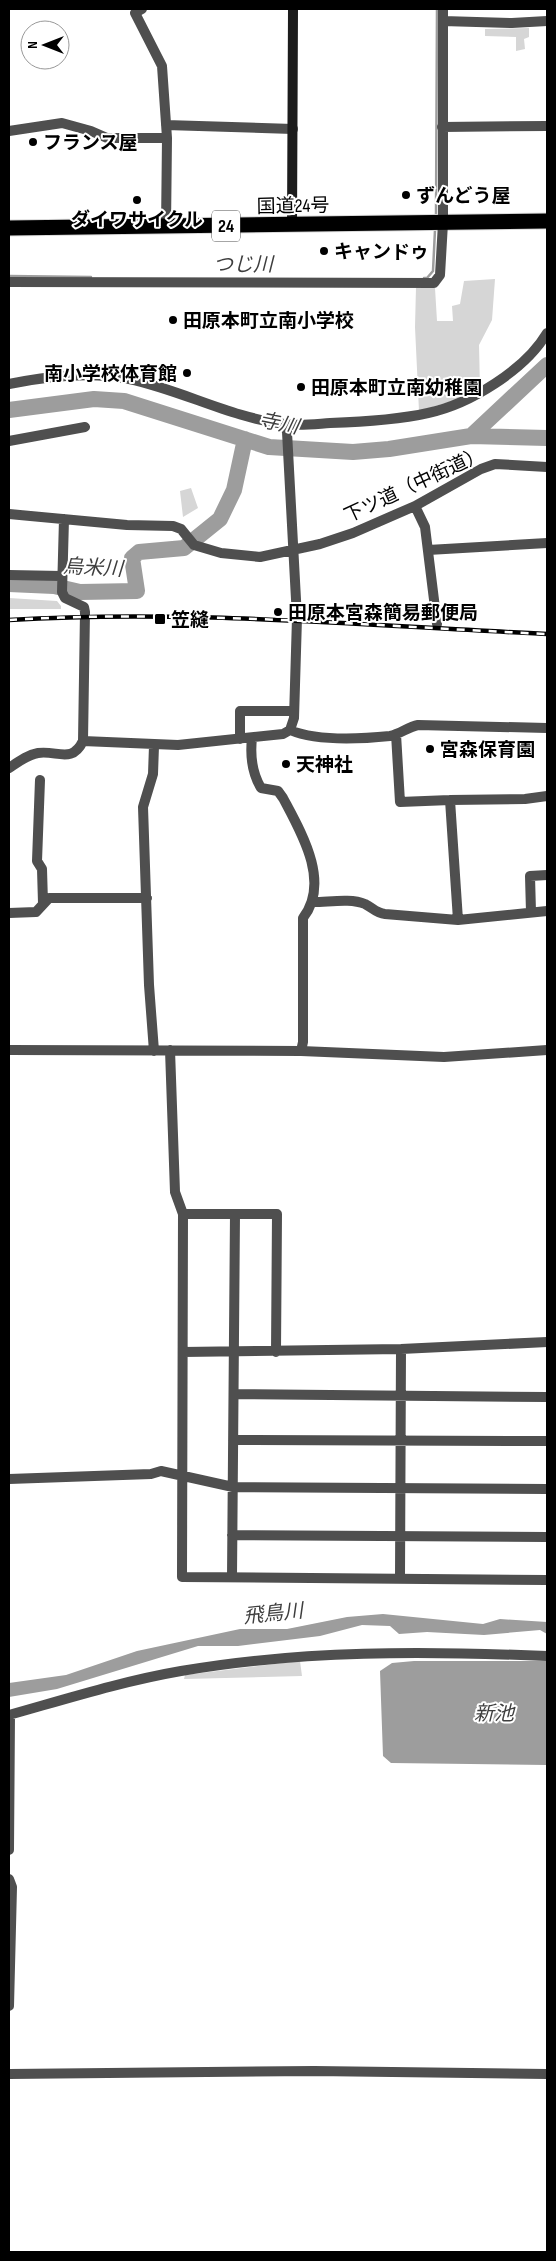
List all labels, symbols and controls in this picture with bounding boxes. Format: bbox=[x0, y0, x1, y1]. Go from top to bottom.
north arrow bbox=[20, 20, 70, 70]
text: N bbox=[24, 41, 41, 49]
place label: フランス屋 bbox=[43, 132, 138, 155]
marker: フランス屋 bbox=[27, 136, 39, 148]
place label: ずんどう屋 bbox=[416, 185, 510, 208]
marker: ずんどう屋 bbox=[400, 189, 412, 201]
marker: ダイワサイクル bbox=[131, 194, 143, 206]
street label: 国道24号 bbox=[257, 194, 330, 219]
place label: ダイワサイクル bbox=[71, 209, 203, 232]
road number: 24 bbox=[212, 210, 240, 242]
place label: キャンドゥ bbox=[334, 241, 429, 264]
marker: キャンドゥ bbox=[318, 245, 330, 257]
water label: つじ川 bbox=[213, 253, 275, 277]
place label: 田原本町立南小学校 bbox=[183, 310, 354, 333]
marker: 田原本町立南小学校 bbox=[167, 314, 179, 326]
place label: 南小学校体育館 bbox=[44, 363, 177, 386]
marker: 南小学校体育館 bbox=[181, 367, 193, 379]
place label: 田原本町立南幼稚園 bbox=[311, 377, 482, 400]
marker: 田原本町立南幼稚園 bbox=[295, 381, 307, 393]
water label: 寺川 bbox=[257, 408, 303, 440]
street label: 下ツ道（中街道） bbox=[341, 443, 488, 528]
water label: 烏米川 bbox=[62, 554, 126, 582]
place label: 田原本宮森簡易郵便局 bbox=[288, 602, 478, 625]
marker: 田原本宮森簡易郵便局 bbox=[272, 606, 284, 618]
place label: 笠縫 bbox=[171, 609, 209, 632]
marker: 笠縫 bbox=[153, 612, 167, 626]
place label: 宮森保育園 bbox=[440, 739, 535, 762]
marker: 宮森保育園 bbox=[424, 743, 436, 755]
place label: 天神社 bbox=[296, 754, 353, 777]
marker: 天神社 bbox=[280, 758, 292, 770]
water label: 飛鳥川 bbox=[242, 1599, 306, 1629]
water label: 新池 bbox=[474, 1702, 516, 1726]

